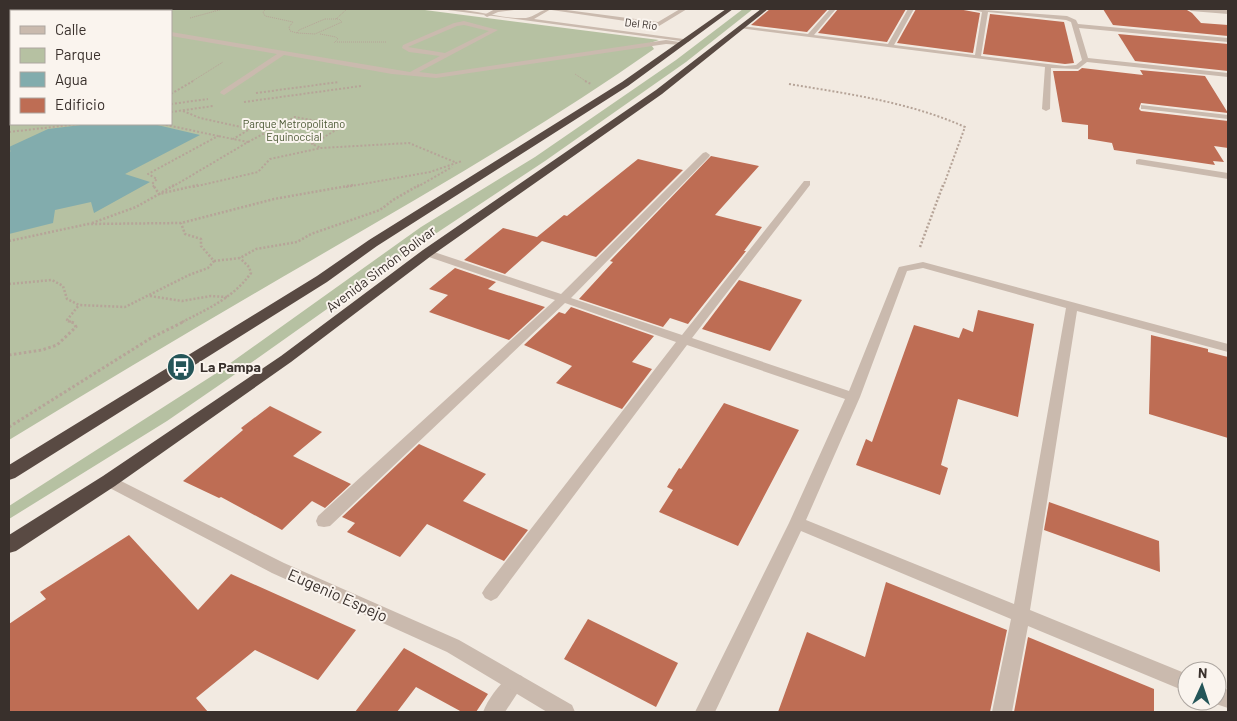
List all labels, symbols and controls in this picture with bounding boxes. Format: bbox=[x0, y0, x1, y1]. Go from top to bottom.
legend bbox=[10, 10, 172, 125]
street label: Del Rio bbox=[624, 15, 658, 32]
text: Calle bbox=[55, 20, 87, 38]
text: Parque bbox=[55, 45, 101, 63]
text: Agua bbox=[55, 70, 88, 88]
text: Edificio bbox=[55, 95, 105, 113]
park label: Parque Metropolitano Equinoccial bbox=[243, 117, 345, 143]
street label: Avenida Simón Bolívar bbox=[322, 222, 439, 315]
bus stop icon: La Pampa bbox=[166, 352, 196, 382]
place label: La Pampa bbox=[200, 358, 261, 375]
street label: Eugenio Espejo bbox=[285, 564, 391, 625]
north arrow bbox=[1177, 661, 1227, 711]
text: N bbox=[1198, 664, 1208, 681]

